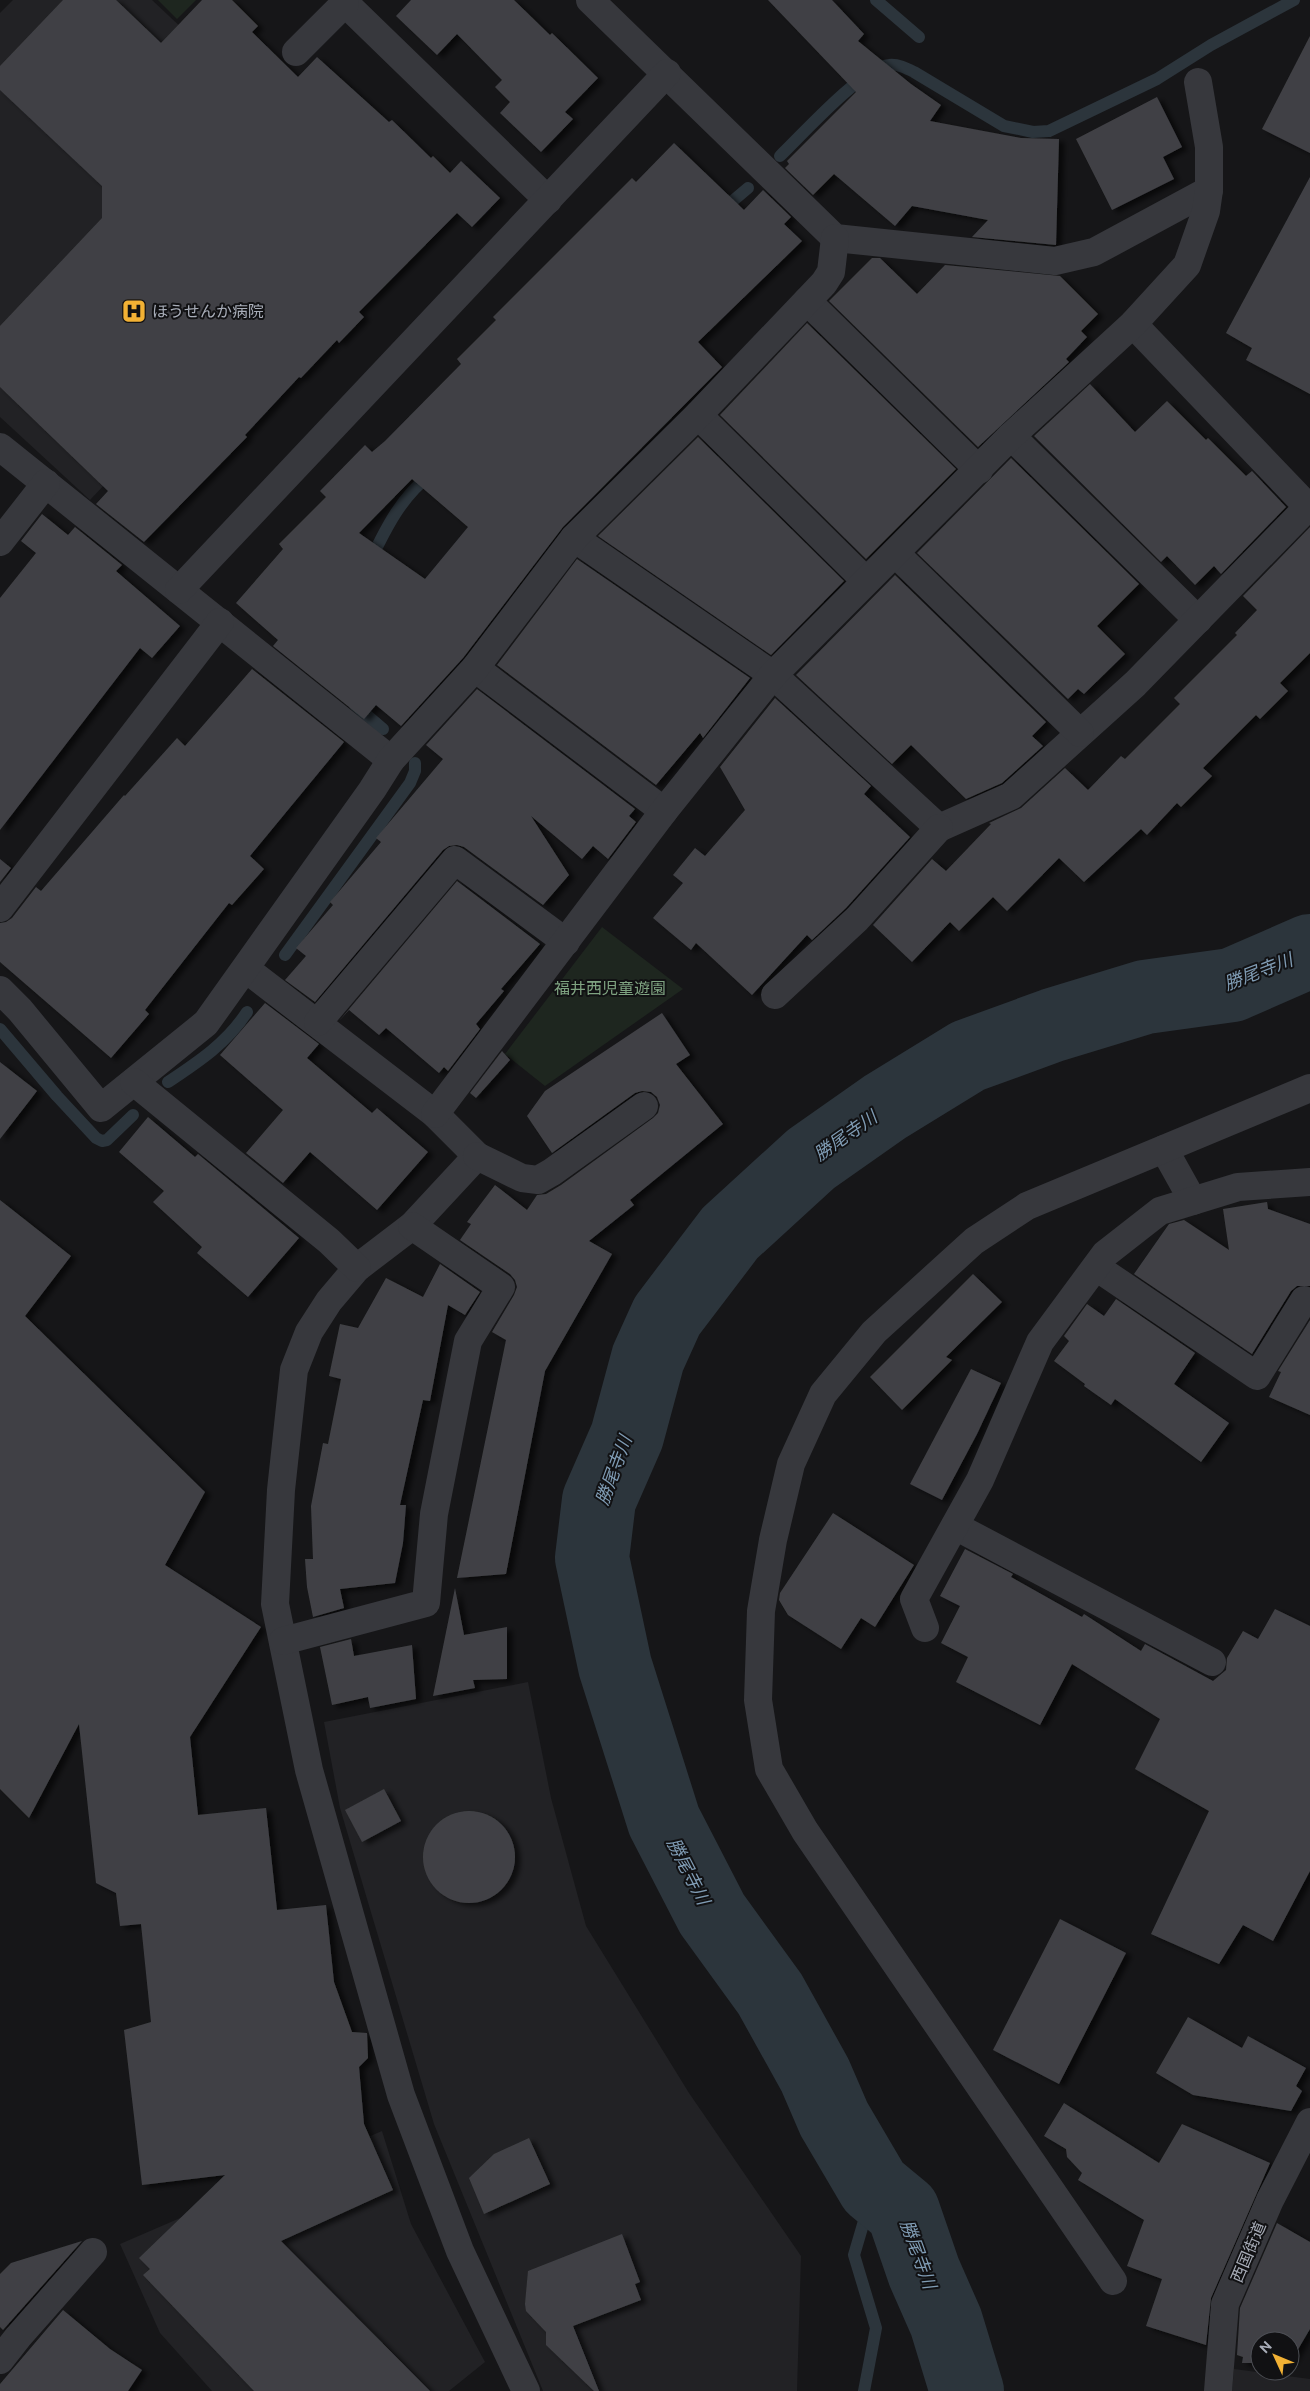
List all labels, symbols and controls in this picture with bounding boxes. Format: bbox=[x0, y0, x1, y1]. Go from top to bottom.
hospital icon: ほうせんか病院 bbox=[121, 298, 147, 324]
place label: ほうせんか病院 bbox=[152, 302, 264, 320]
water label: 勝尾寺川 bbox=[1221, 948, 1297, 993]
park label: 福井西児童遊園 bbox=[554, 979, 666, 997]
water label: 勝尾寺川 bbox=[810, 1105, 882, 1164]
water label: 勝尾寺川 bbox=[591, 1431, 635, 1507]
water label: 勝尾寺川 bbox=[664, 1834, 715, 1909]
water label: 勝尾寺川 bbox=[897, 2217, 941, 2293]
street label: 西国街道 bbox=[1227, 2219, 1269, 2285]
north arrow bbox=[1250, 2331, 1300, 2381]
text: N bbox=[1256, 2338, 1275, 2356]

